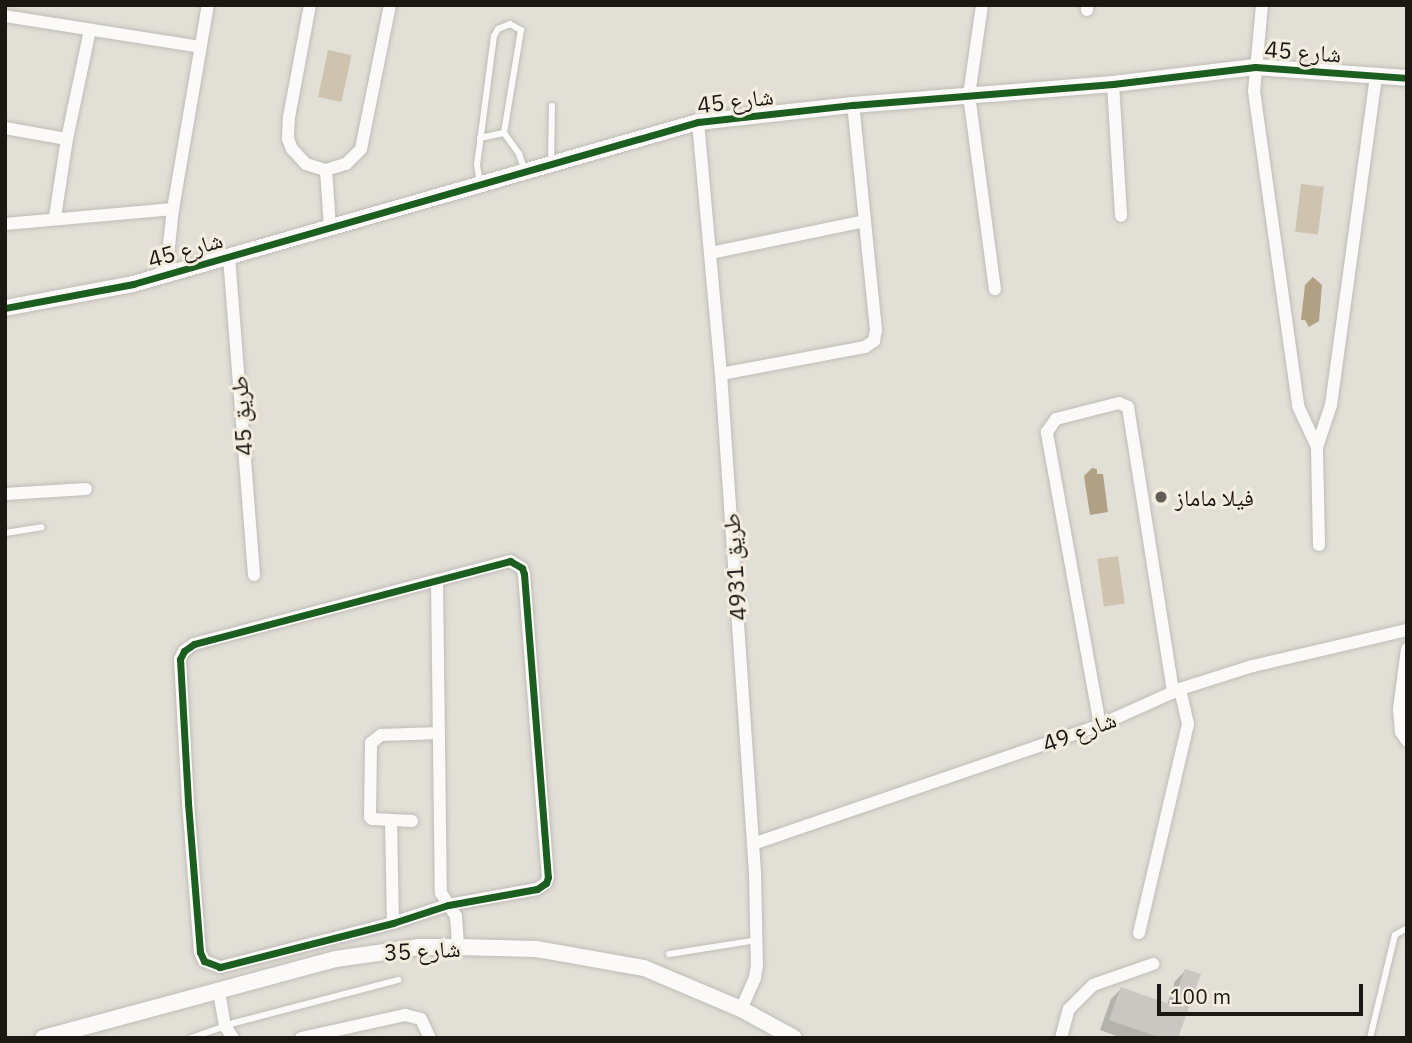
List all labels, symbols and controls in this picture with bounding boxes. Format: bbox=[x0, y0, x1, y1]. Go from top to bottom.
street label: شارع 45 bbox=[1264, 35, 1342, 67]
street label: شارع 45 bbox=[695, 82, 775, 118]
street label: شارع 45 bbox=[144, 225, 226, 273]
street label: طريق 45 bbox=[224, 375, 258, 457]
place label: فيلا ماماز bbox=[1175, 483, 1254, 511]
marker: فيلا ماماز bbox=[1153, 489, 1169, 505]
street label: طريق 4931 bbox=[716, 512, 752, 622]
street label: شارع 49 bbox=[1038, 705, 1120, 757]
street label: شارع 35 bbox=[383, 934, 461, 966]
scale bar bbox=[1160, 970, 1366, 1014]
text: 100 m bbox=[1170, 982, 1231, 1010]

